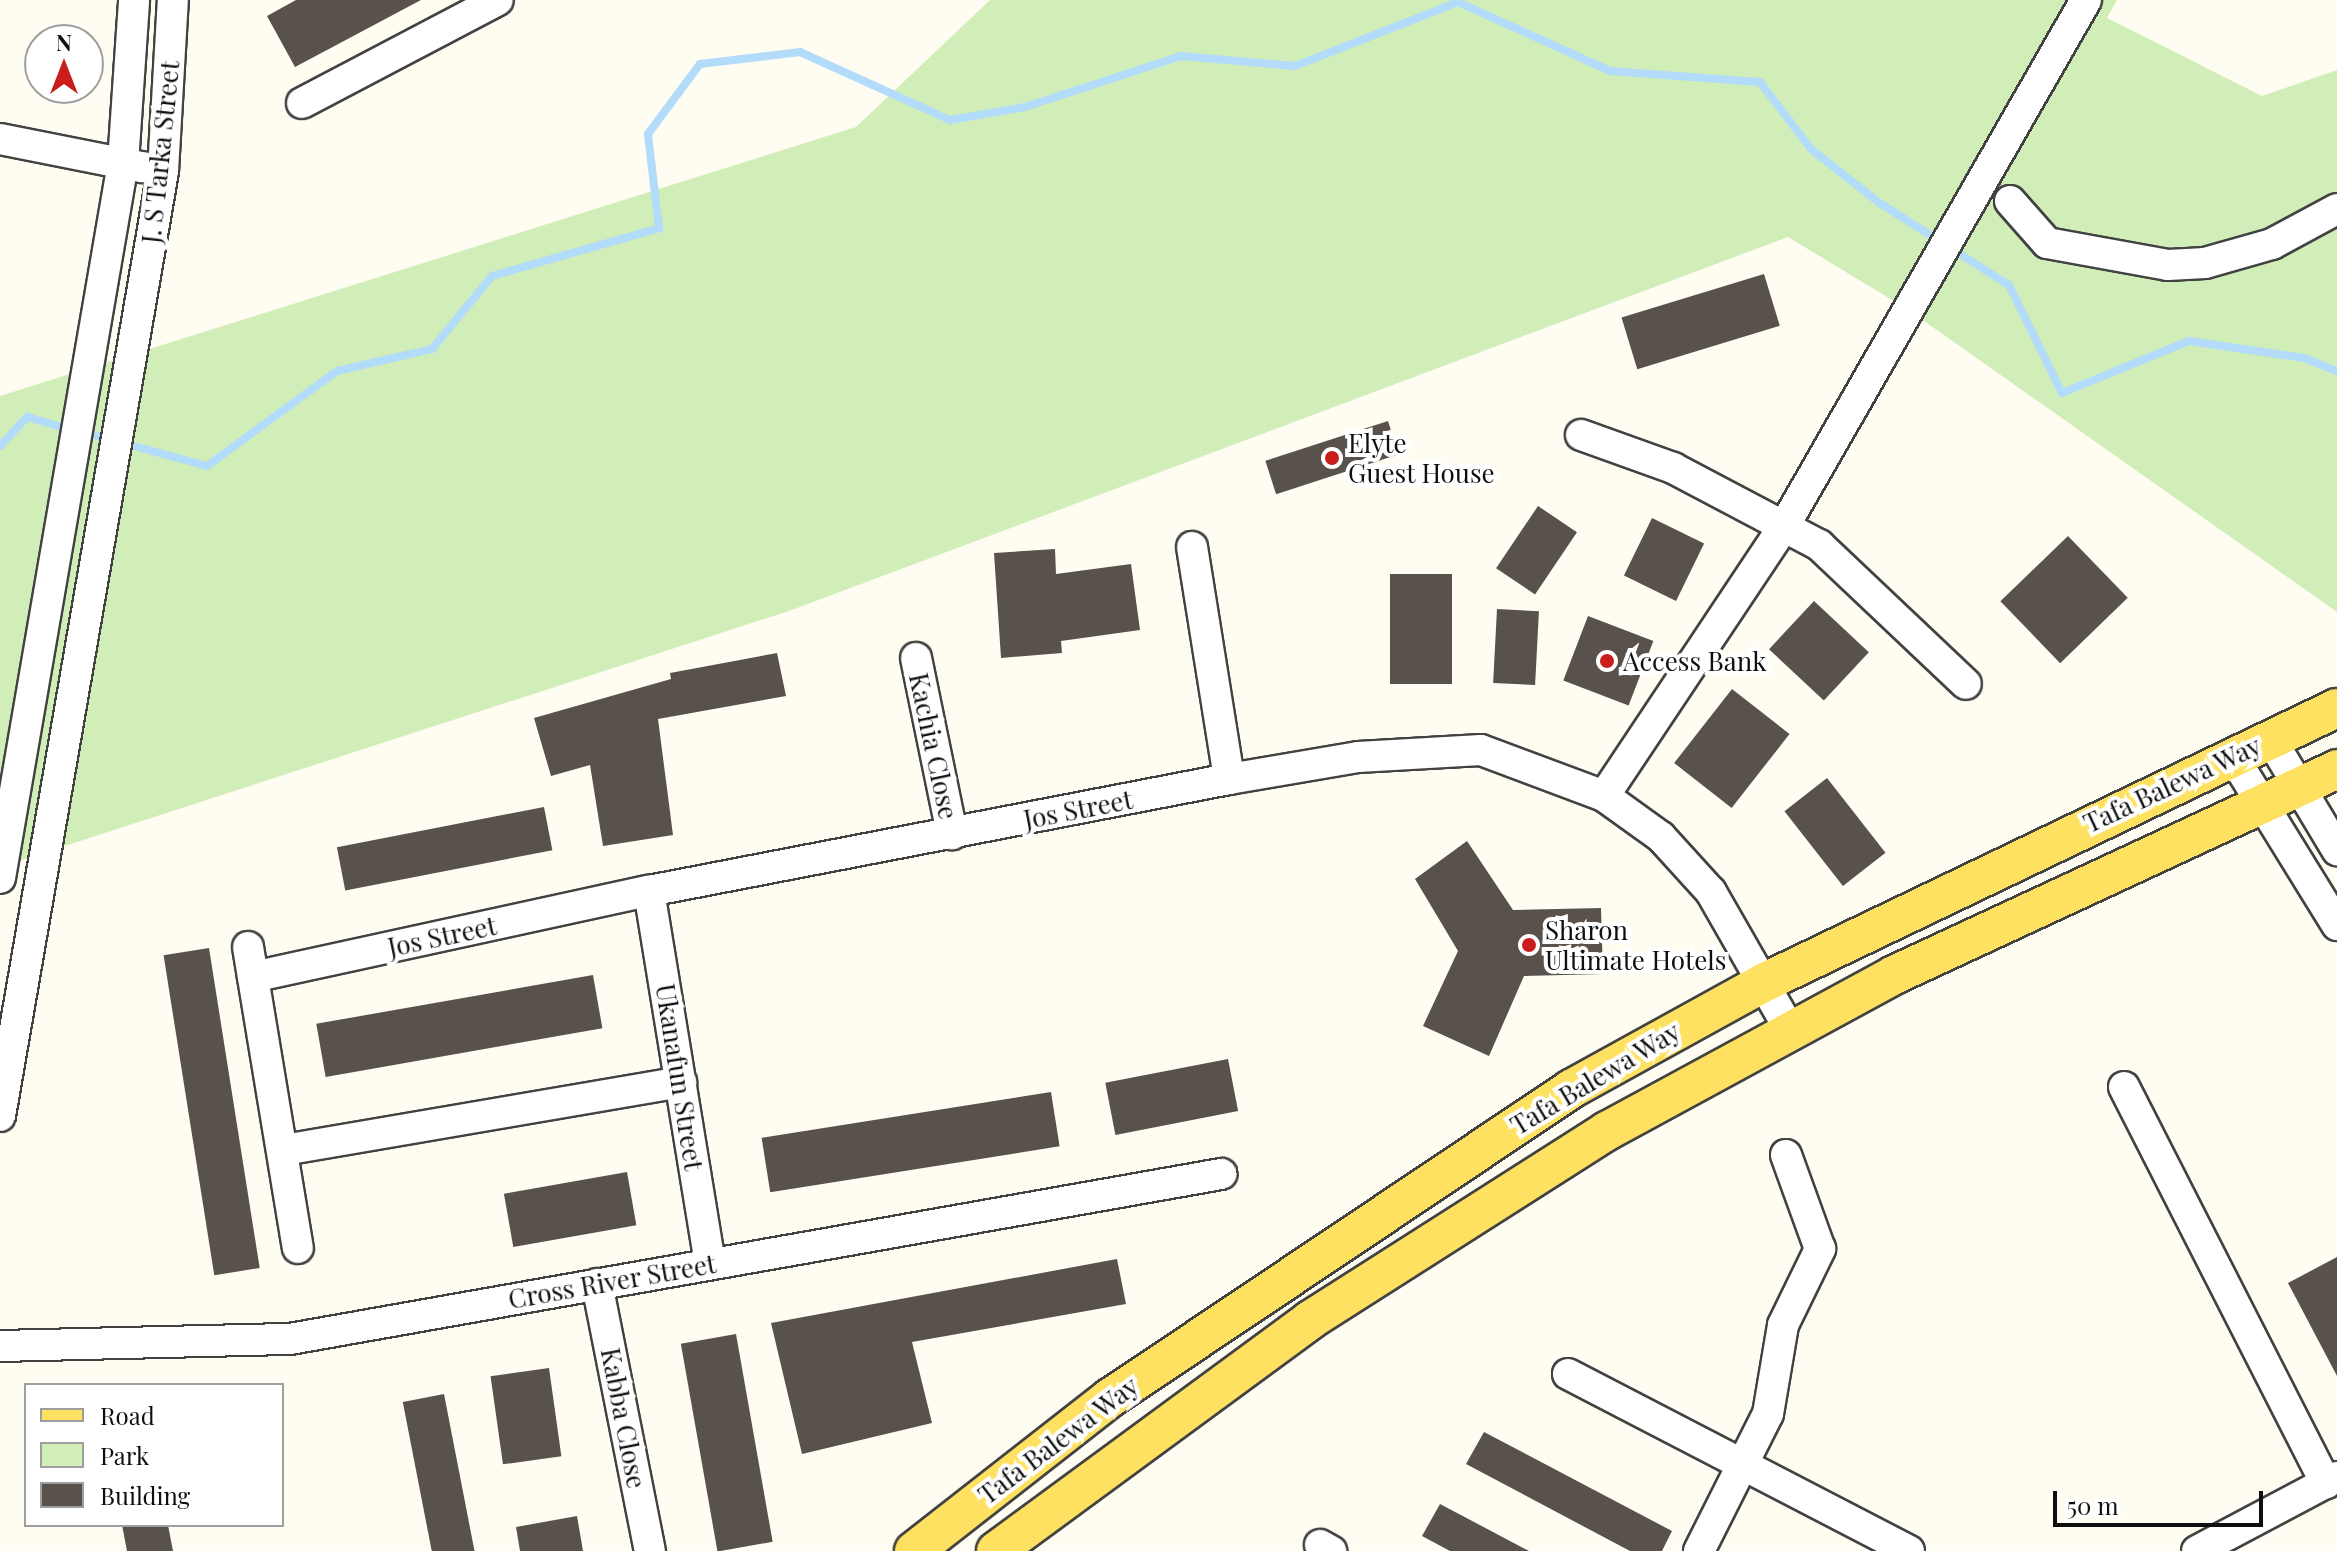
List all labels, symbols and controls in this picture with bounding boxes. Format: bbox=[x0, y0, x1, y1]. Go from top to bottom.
north arrow bbox=[24, 24, 104, 104]
text: N bbox=[56, 27, 72, 57]
street label: J. S Tarka Street bbox=[135, 59, 185, 245]
place label: Elyte Guest House bbox=[1348, 427, 1495, 488]
marker: Elyte Guest House bbox=[1323, 449, 1341, 467]
place label: Access Bank bbox=[1623, 645, 1766, 677]
marker: Access Bank bbox=[1598, 652, 1616, 670]
street label: Kachia Close bbox=[903, 670, 965, 822]
street label: Tafa Balewa Way bbox=[2078, 729, 2266, 839]
street label: Jos Street bbox=[1021, 783, 1135, 835]
street label: Jos Street bbox=[385, 909, 499, 963]
place label: Sharon Ultimate Hotels bbox=[1545, 914, 1726, 976]
marker: Sharon Ultimate Hotels bbox=[1520, 936, 1538, 954]
street label: Ukanafun Street bbox=[650, 982, 710, 1172]
street label: Tafa Balewa Way bbox=[1504, 1015, 1686, 1141]
street label: Cross River Street bbox=[505, 1247, 719, 1315]
street label: Kabba Close bbox=[595, 1345, 653, 1491]
street label: Tafa Balewa Way bbox=[971, 1369, 1145, 1511]
legend bbox=[24, 1383, 284, 1527]
text: Road bbox=[100, 1399, 155, 1431]
text: Park bbox=[100, 1439, 149, 1471]
scale bar bbox=[2057, 1475, 2267, 1525]
text: Building bbox=[100, 1479, 190, 1511]
text: 50 m bbox=[2067, 1489, 2119, 1521]

